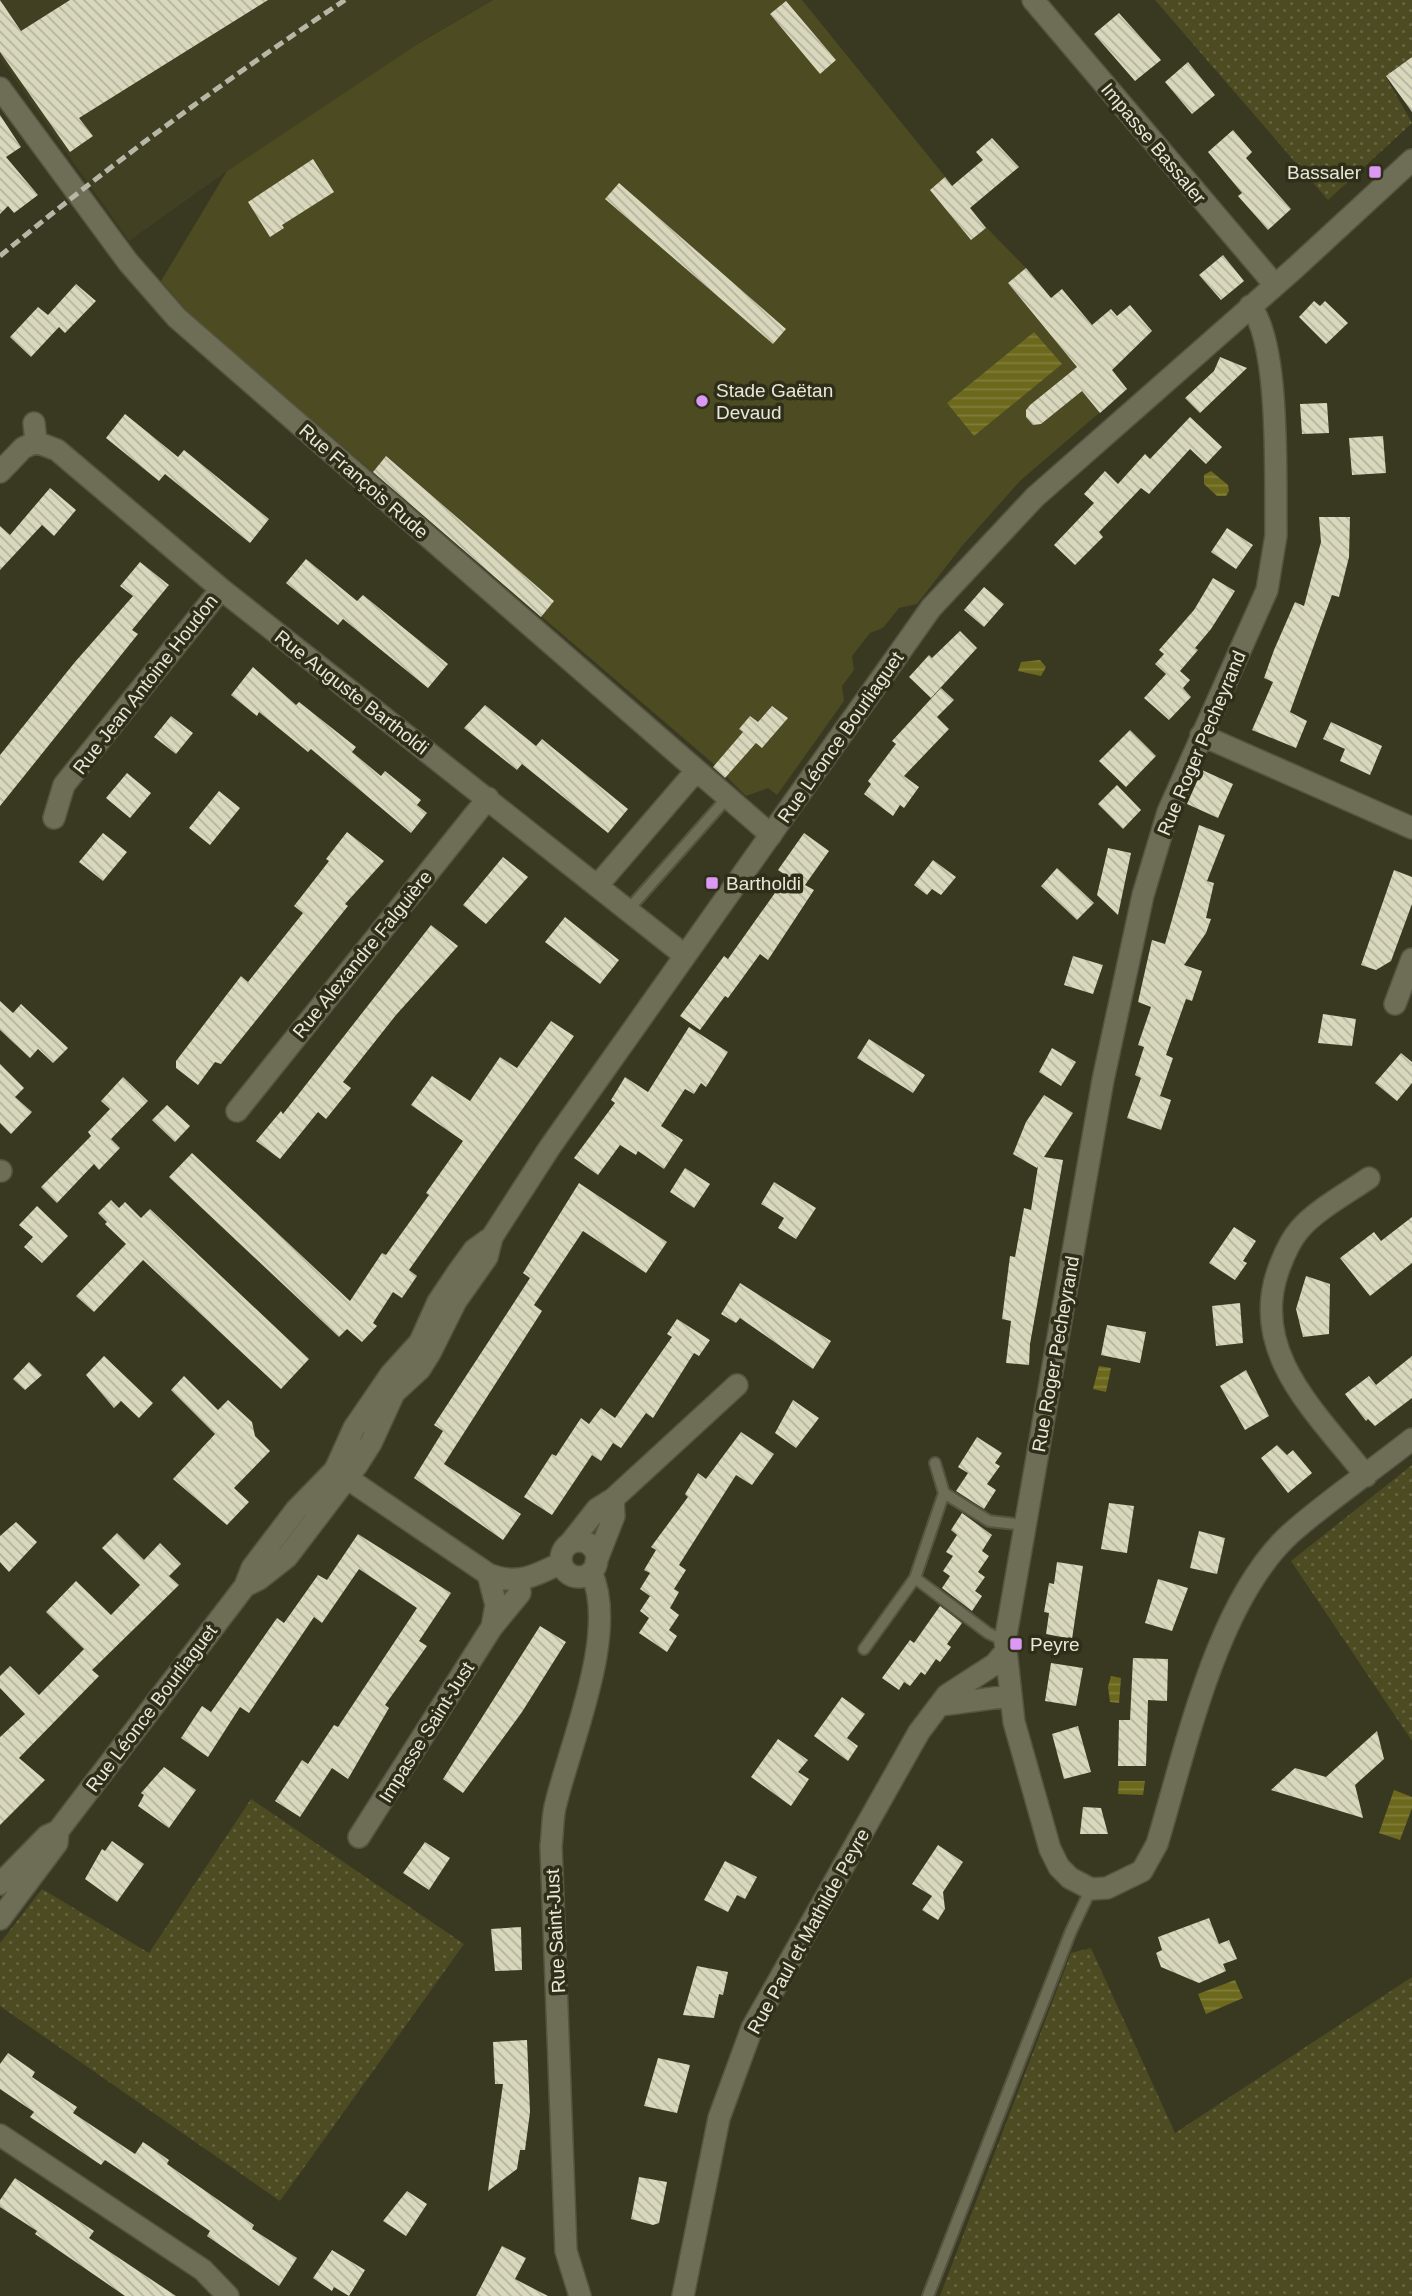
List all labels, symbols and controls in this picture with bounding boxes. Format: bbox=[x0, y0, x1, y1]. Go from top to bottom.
street label: Impasse Bassaler bbox=[1097, 79, 1211, 208]
place label: Bassaler bbox=[1287, 162, 1362, 183]
marker: Bassaler bbox=[1367, 164, 1383, 180]
place label: Stade Gaëtan Devaud bbox=[716, 380, 833, 423]
marker: Stade Gaëtan Devaud bbox=[694, 393, 710, 409]
street label: Rue François Rude bbox=[295, 420, 432, 543]
street label: Rue Jean Antoine Houdon bbox=[69, 590, 222, 778]
street label: Rue Auguste Bartholdi bbox=[271, 626, 433, 759]
street label: Rue Léonce Bourliaguet bbox=[773, 647, 908, 827]
street label: Rue Roger Pecheyrand bbox=[1153, 648, 1250, 839]
street label: Rue Alexandre Falguière bbox=[288, 866, 436, 1042]
place label: Bartholdi bbox=[726, 873, 801, 894]
marker: Bartholdi bbox=[704, 875, 720, 891]
street label: Rue Roger Pecheyrand bbox=[1028, 1254, 1083, 1454]
street label: Rue Léonce Bourliaguet bbox=[82, 1620, 222, 1796]
place label: Peyre bbox=[1030, 1634, 1080, 1655]
marker: Peyre bbox=[1008, 1636, 1024, 1652]
street label: Impasse Saint-Just bbox=[375, 1658, 479, 1806]
street label: Rue Paul et Mathilde Peyre bbox=[743, 1825, 874, 2037]
street label: Rue Saint-Just bbox=[542, 1867, 569, 1994]

